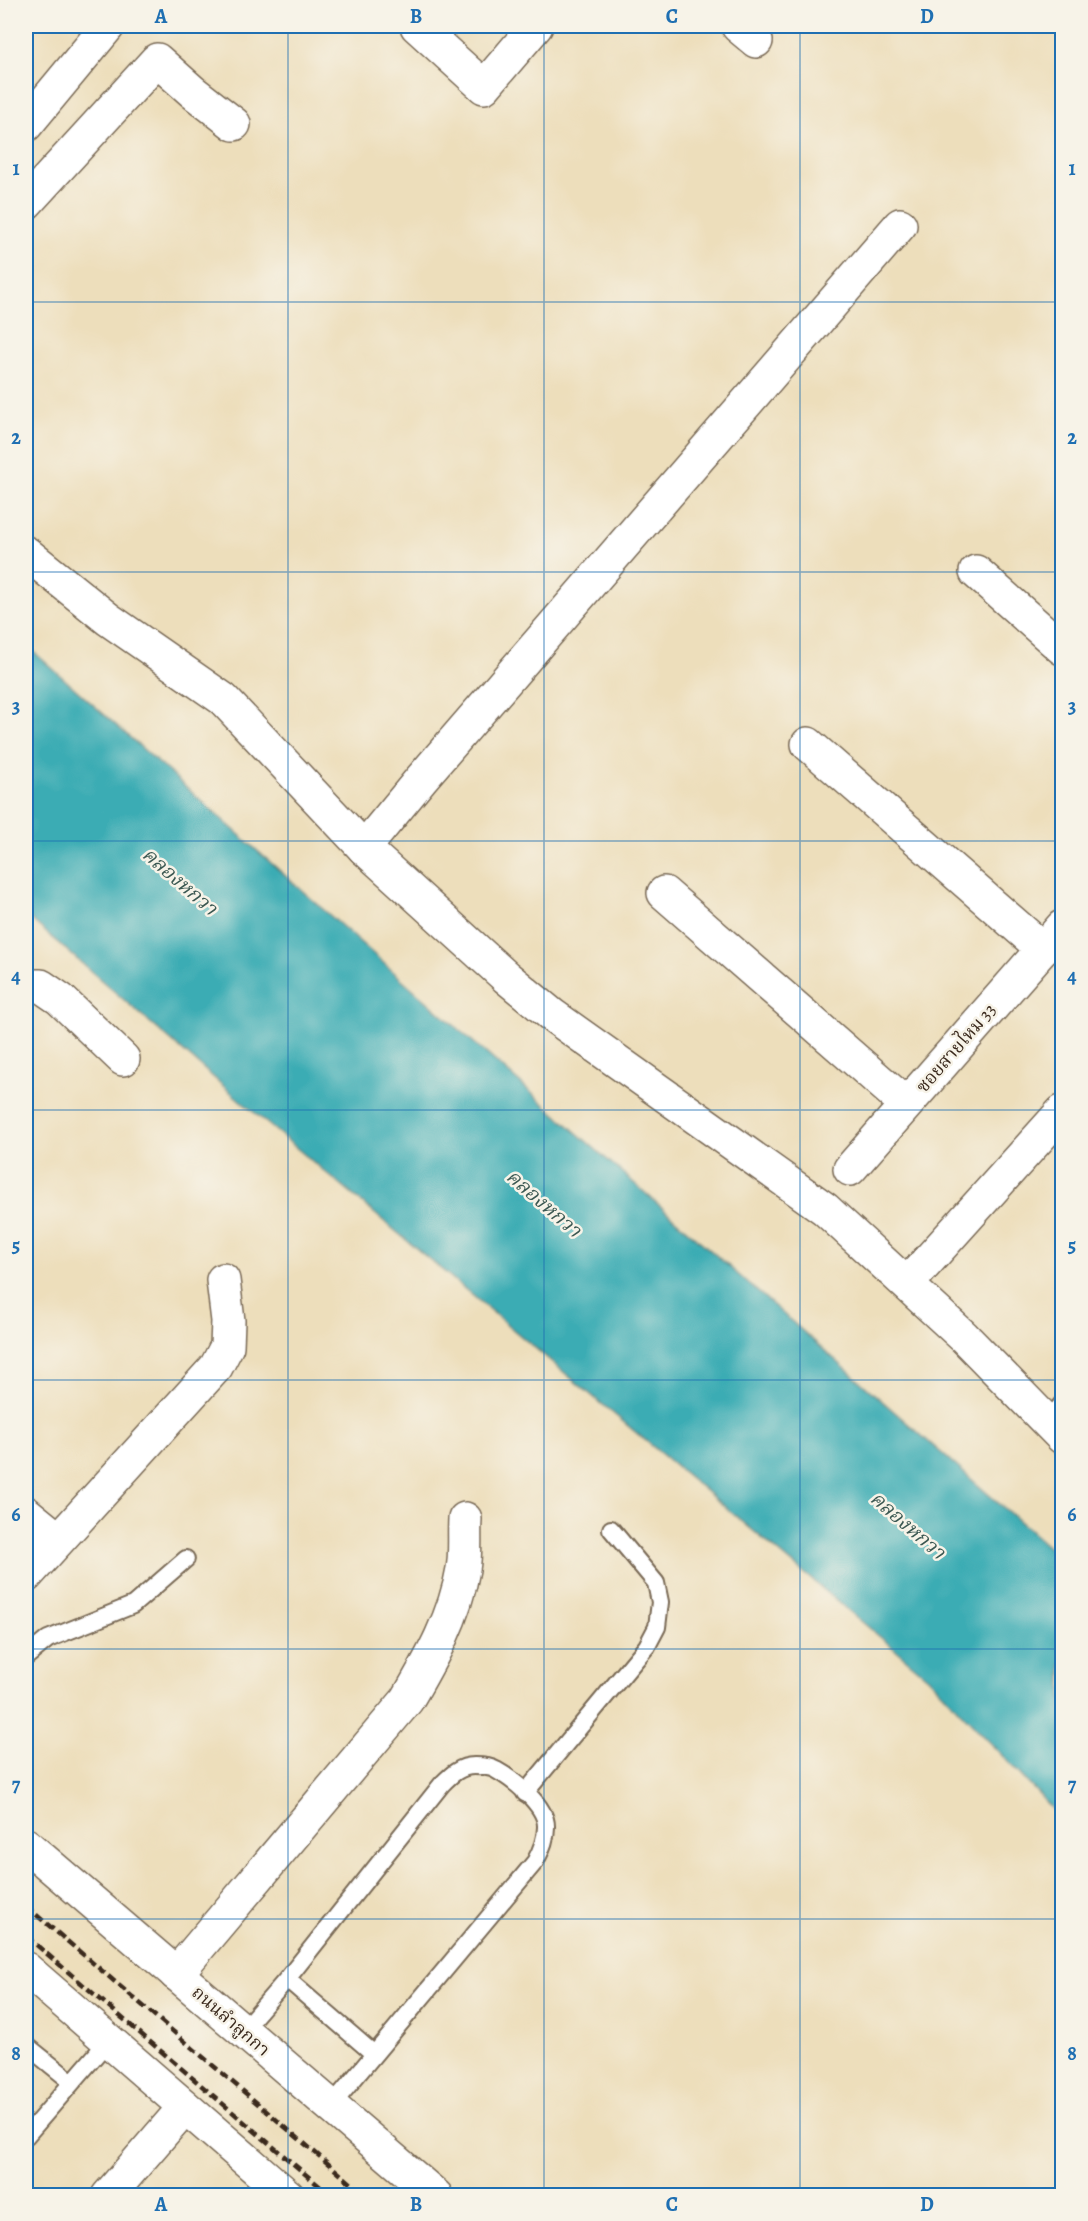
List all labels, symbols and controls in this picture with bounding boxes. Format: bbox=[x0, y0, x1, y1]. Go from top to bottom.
text: A bbox=[154, 3, 168, 30]
text: B bbox=[410, 3, 422, 30]
text: C bbox=[666, 3, 678, 30]
text: D bbox=[920, 3, 934, 30]
text: 1 bbox=[12, 155, 20, 182]
text: 1 bbox=[1068, 155, 1076, 182]
text: 2 bbox=[11, 424, 21, 451]
text: 2 bbox=[1067, 424, 1077, 451]
text: 3 bbox=[12, 693, 20, 720]
text: 3 bbox=[1068, 693, 1076, 720]
water label: คลองหกวา bbox=[136, 841, 224, 922]
text: 4 bbox=[11, 963, 21, 990]
text: 4 bbox=[1067, 963, 1077, 990]
street label: ซอยสายไหม 33 bbox=[911, 998, 1001, 1098]
water label: คลองหกวา bbox=[500, 1163, 588, 1244]
text: 5 bbox=[12, 1232, 20, 1259]
text: 5 bbox=[1068, 1232, 1076, 1259]
water label: คลองหกวา bbox=[864, 1485, 952, 1566]
text: 6 bbox=[11, 1501, 21, 1528]
text: 6 bbox=[1067, 1501, 1077, 1528]
text: 7 bbox=[12, 1771, 21, 1798]
text: 7 bbox=[1068, 1771, 1077, 1798]
street label: ถนนลำลูกกา bbox=[187, 1980, 275, 2062]
text: 8 bbox=[11, 2040, 21, 2067]
text: 8 bbox=[1067, 2040, 1077, 2067]
text: A bbox=[154, 2191, 168, 2218]
text: B bbox=[410, 2191, 422, 2218]
text: C bbox=[666, 2191, 678, 2218]
text: D bbox=[920, 2191, 934, 2218]

